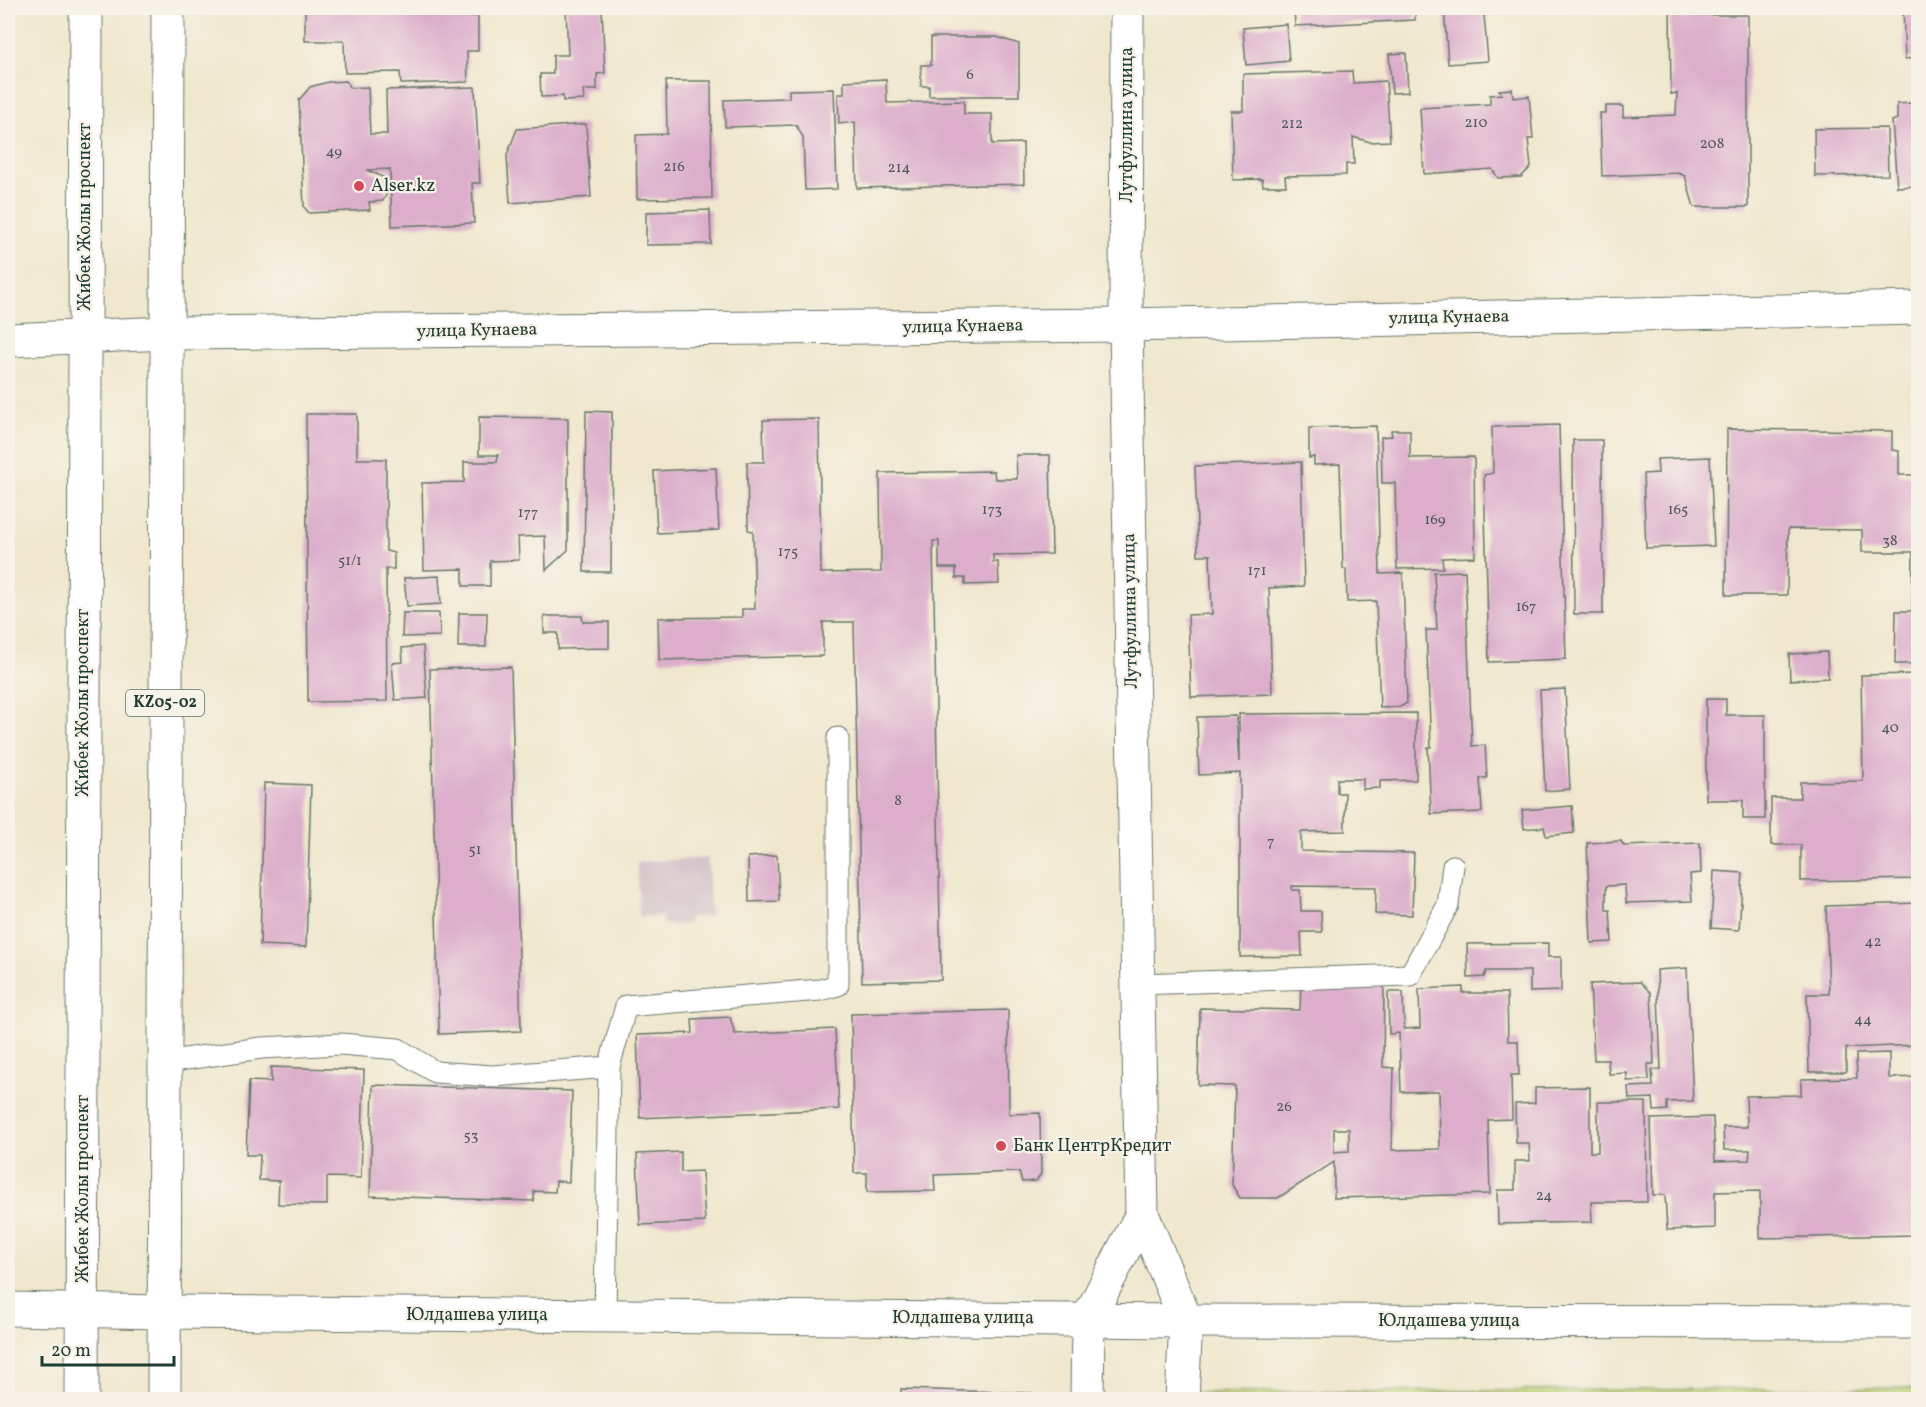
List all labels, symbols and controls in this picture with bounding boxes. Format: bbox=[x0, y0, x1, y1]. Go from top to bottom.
street label: Лутфуллина улица bbox=[1115, 47, 1140, 203]
house number: 6 bbox=[966, 65, 974, 86]
house number: 210 bbox=[1465, 113, 1487, 134]
house number: 212 bbox=[1281, 114, 1303, 135]
street label: Жибек Жолы проспект bbox=[73, 123, 98, 311]
house number: 208 bbox=[1700, 134, 1724, 155]
house number: 49 bbox=[326, 142, 342, 163]
house number: 216 bbox=[663, 157, 685, 178]
house number: 214 bbox=[888, 158, 910, 179]
place label: Alser.kz bbox=[371, 174, 435, 199]
marker: Alser.kz bbox=[352, 179, 366, 193]
street label: улица Кунаева bbox=[1388, 304, 1510, 332]
street label: улица Кунаева bbox=[902, 313, 1024, 341]
street label: улица Кунаева bbox=[416, 317, 538, 345]
house number: 173 bbox=[982, 500, 1002, 521]
house number: 165 bbox=[1668, 500, 1688, 521]
house number: 177 bbox=[518, 503, 538, 524]
house number: 169 bbox=[1424, 510, 1446, 531]
house number: 38 bbox=[1882, 531, 1898, 552]
street label: Лутфуллина улица bbox=[1117, 533, 1145, 689]
house number: 175 bbox=[778, 542, 798, 563]
house number: 51/1 bbox=[338, 551, 362, 572]
house number: 171 bbox=[1248, 561, 1266, 582]
house number: 167 bbox=[1516, 597, 1536, 618]
street label: Жибек Жолы проспект bbox=[71, 609, 96, 797]
road number: KZ05-02 bbox=[126, 690, 204, 716]
house number: 40 bbox=[1881, 718, 1899, 739]
house number: 8 bbox=[894, 791, 902, 812]
house number: 7 bbox=[1267, 832, 1275, 853]
house number: 51 bbox=[468, 840, 482, 861]
house number: 42 bbox=[1864, 932, 1882, 953]
house number: 44 bbox=[1854, 1010, 1872, 1031]
street label: Жибек Жолы проспект bbox=[71, 1095, 96, 1283]
house number: 26 bbox=[1276, 1097, 1292, 1118]
house number: 53 bbox=[464, 1126, 478, 1147]
place label: Банк ЦентрКредит bbox=[1013, 1134, 1171, 1159]
marker: Банк ЦентрКредит bbox=[994, 1139, 1008, 1153]
house number: 24 bbox=[1536, 1186, 1552, 1207]
street label: Юлдашева улица bbox=[406, 1303, 548, 1328]
street label: Юлдашева улица bbox=[892, 1306, 1034, 1331]
street label: Юлдашева улица bbox=[1378, 1309, 1520, 1334]
scale bar bbox=[42, 1329, 174, 1367]
text: 20 m bbox=[51, 1339, 91, 1364]

